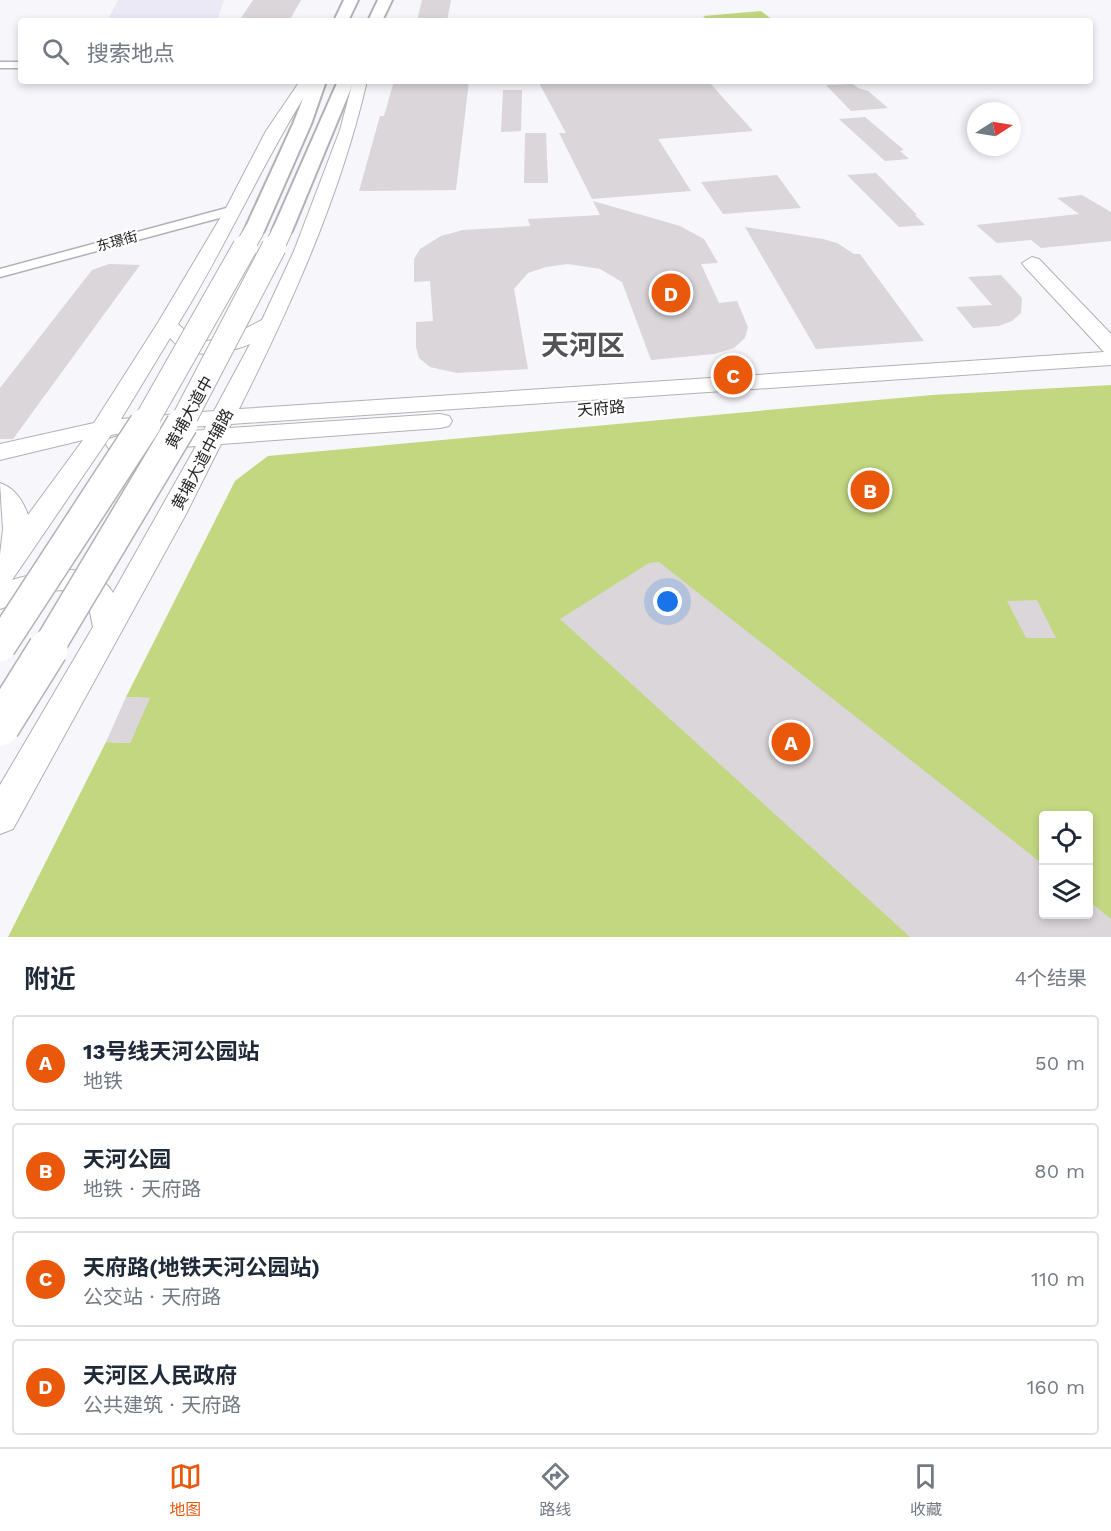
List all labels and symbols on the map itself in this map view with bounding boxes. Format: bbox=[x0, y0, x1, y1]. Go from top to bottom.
north arrow bbox=[967, 102, 1021, 156]
street label: 东璟街 bbox=[95, 228, 139, 254]
pin: D bbox=[652, 270, 690, 316]
district label: 天河区 bbox=[541, 329, 625, 362]
pin: C bbox=[714, 352, 752, 398]
street label: 黄埔大道中 bbox=[162, 373, 217, 452]
street label: 天府路 bbox=[576, 397, 626, 420]
street label: 黄埔大道中辅路 bbox=[168, 405, 237, 513]
pin: B bbox=[850, 468, 890, 512]
your location bbox=[653, 587, 682, 616]
pin: A bbox=[772, 720, 810, 764]

